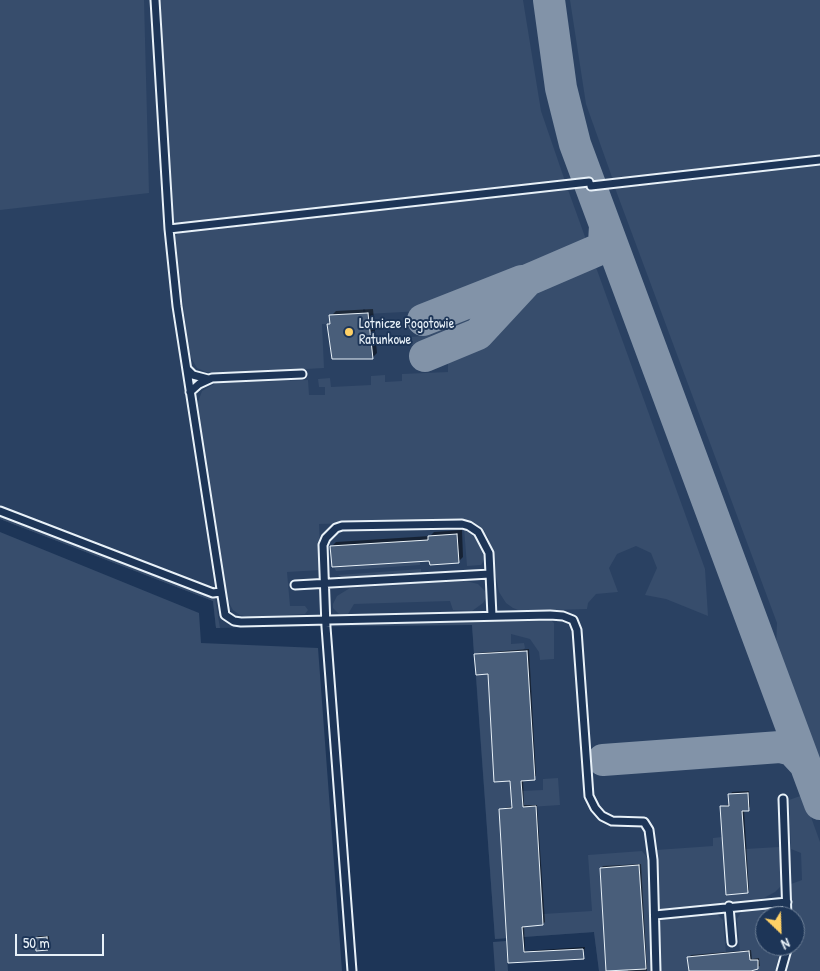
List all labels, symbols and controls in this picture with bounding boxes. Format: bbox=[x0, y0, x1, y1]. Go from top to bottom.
place label: Lotnicze Pogotowie Ratunkowe bbox=[359, 316, 454, 348]
marker: Lotnicze Pogotowie Ratunkowe bbox=[343, 326, 355, 338]
north arrow bbox=[755, 906, 805, 956]
scale bar bbox=[18, 924, 106, 956]
text: 50 m bbox=[23, 932, 50, 953]
text: N bbox=[779, 934, 793, 954]

